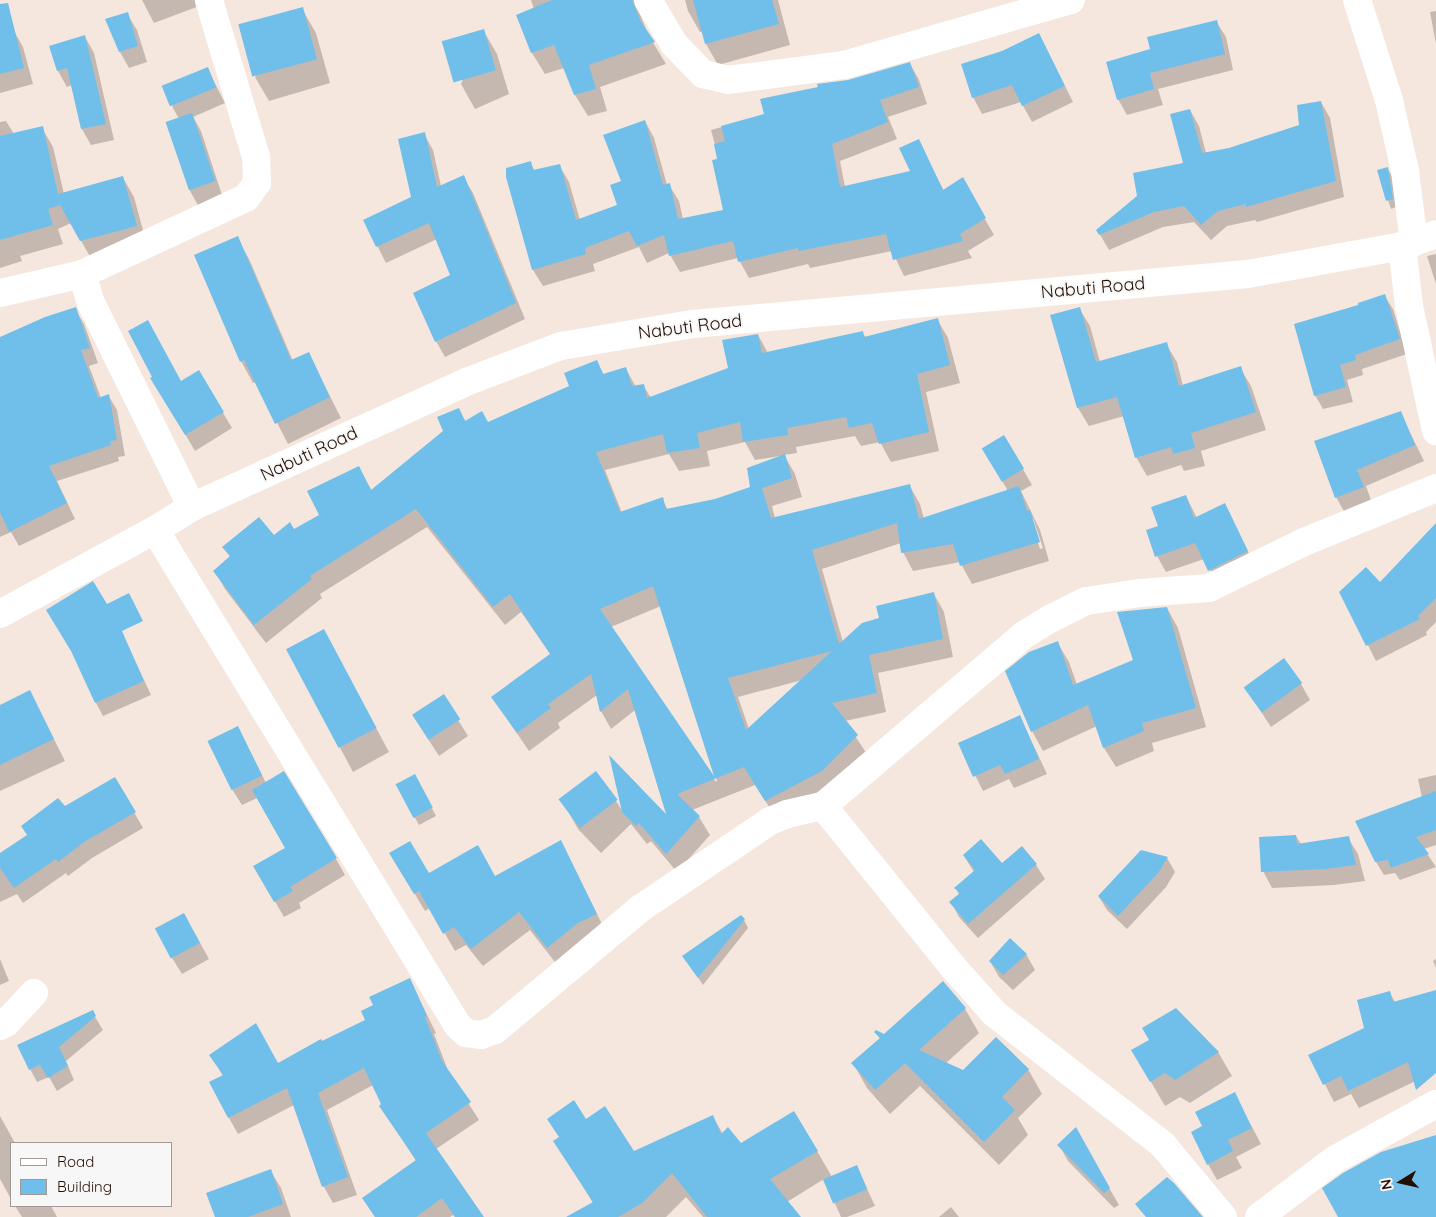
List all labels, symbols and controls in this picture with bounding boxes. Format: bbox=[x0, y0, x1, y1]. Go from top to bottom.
street label: Nabuti Road bbox=[1040, 273, 1146, 303]
street label: Nabuti Road bbox=[637, 310, 743, 344]
street label: Nabuti Road bbox=[257, 422, 361, 486]
legend bbox=[10, 1142, 172, 1207]
text: Road bbox=[57, 1152, 94, 1171]
north arrow bbox=[1376, 1157, 1426, 1207]
text: Building bbox=[57, 1177, 112, 1196]
text: N bbox=[1376, 1178, 1396, 1191]

